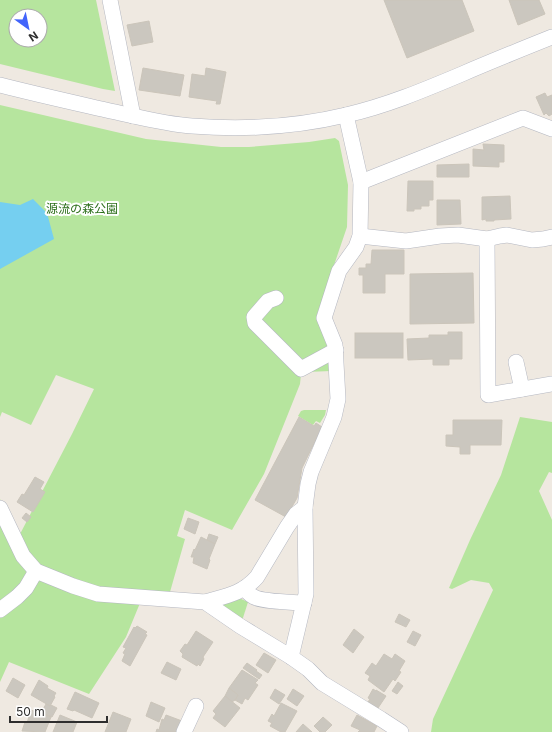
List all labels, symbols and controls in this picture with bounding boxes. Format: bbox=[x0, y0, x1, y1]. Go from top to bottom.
north arrow bbox=[8, 8, 48, 48]
text: N bbox=[26, 28, 41, 45]
park label: 源流の森公園 bbox=[46, 201, 118, 216]
scale bar bbox=[10, 698, 107, 724]
text: 50 m bbox=[16, 704, 45, 719]

